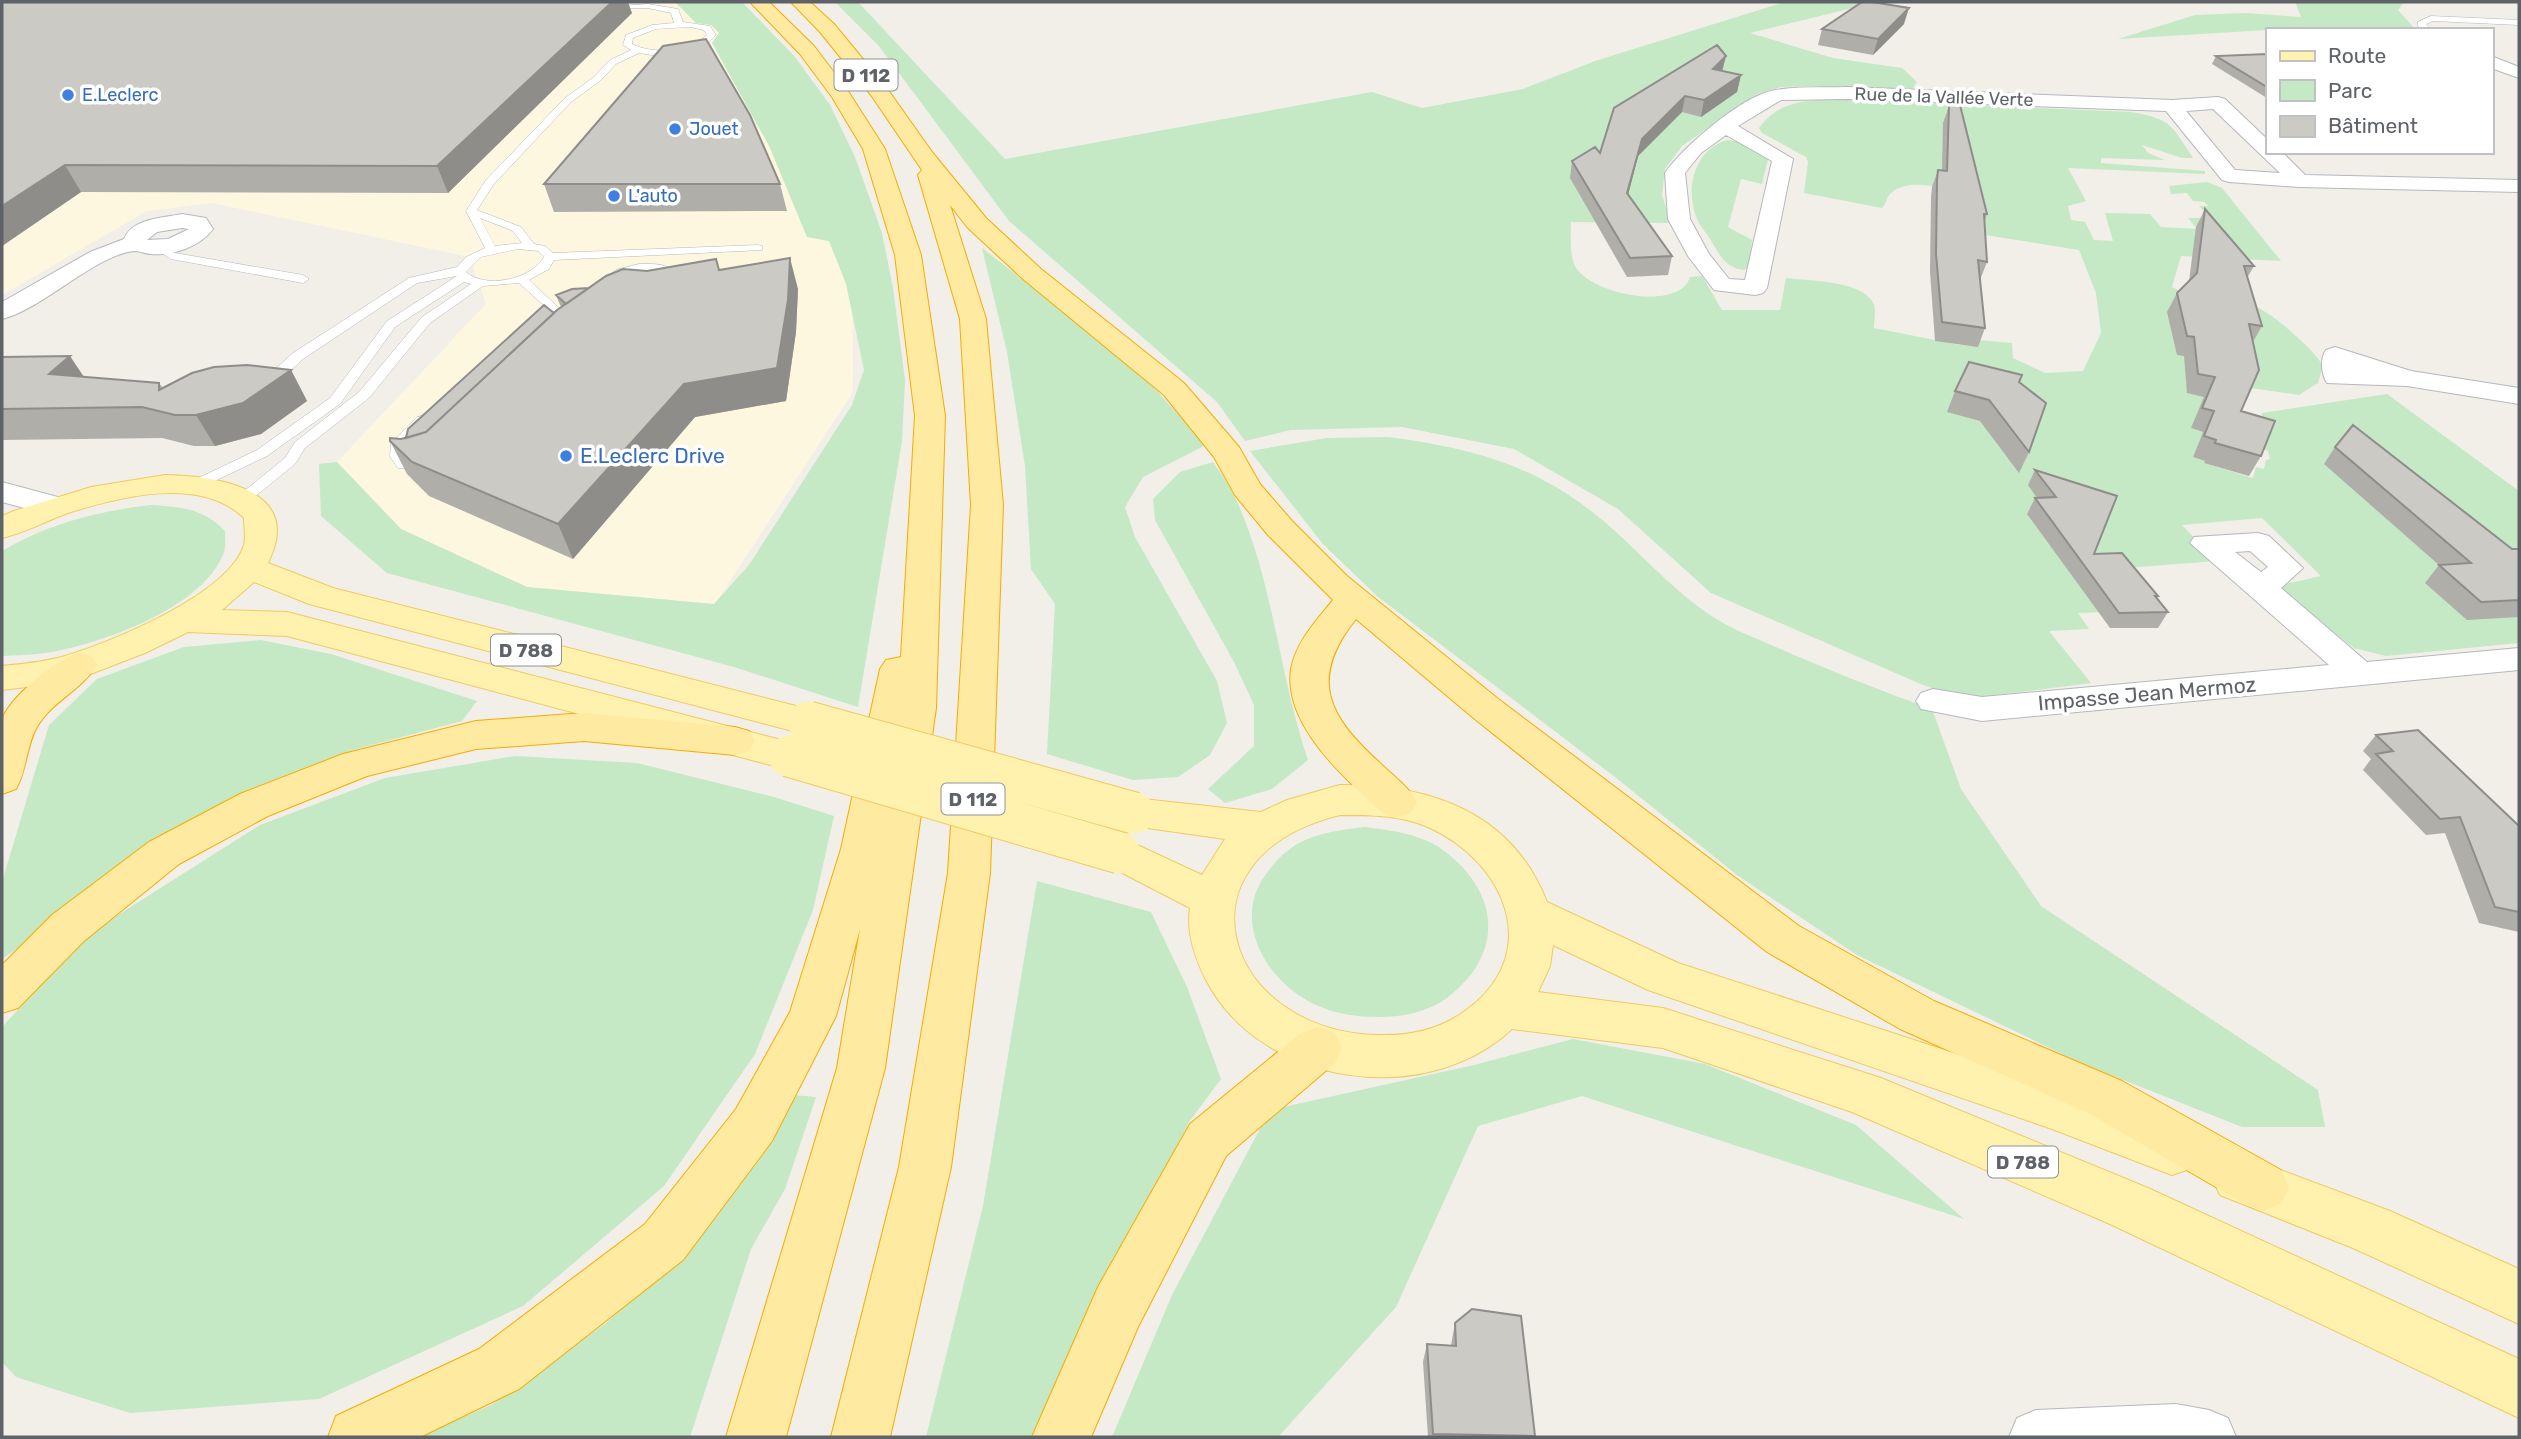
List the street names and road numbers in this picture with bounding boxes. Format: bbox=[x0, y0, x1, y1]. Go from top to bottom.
road number: D 112 bbox=[834, 60, 898, 90]
street label: Rue de la Vallée Verte bbox=[1854, 83, 2034, 111]
road number: D 788 bbox=[491, 635, 561, 666]
street label: Impasse Jean Mermoz bbox=[2037, 672, 2257, 716]
road number: D 112 bbox=[942, 784, 1004, 814]
road number: D 788 bbox=[1988, 1146, 2058, 1178]

